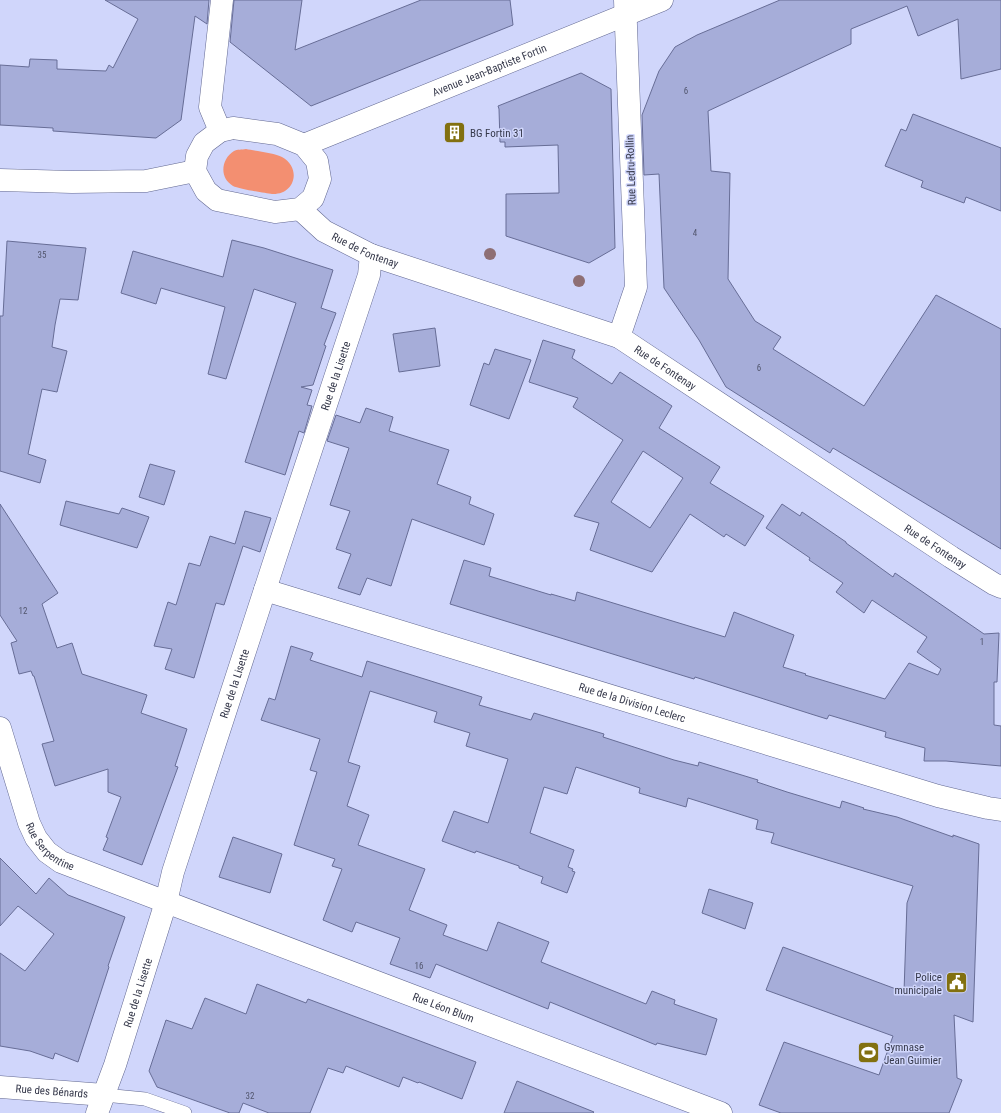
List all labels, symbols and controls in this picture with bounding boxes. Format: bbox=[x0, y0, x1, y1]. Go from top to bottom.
street label: Avenue Jean-Baptiste Fortin bbox=[430, 41, 548, 99]
house number: 6 bbox=[684, 86, 688, 96]
building icon: BG Fortin 31 bbox=[441, 120, 467, 146]
place label: BG Fortin 31 bbox=[470, 127, 524, 140]
street label: Rue Ledru-Rollin bbox=[623, 135, 639, 205]
house number: 4 bbox=[693, 228, 698, 238]
street label: Rue de Fontenay bbox=[330, 230, 400, 270]
house number: 35 bbox=[38, 250, 47, 260]
street label: Rue de la Lisette bbox=[318, 340, 353, 412]
street label: Rue de Fontenay bbox=[632, 342, 699, 393]
house number: 6 bbox=[757, 363, 761, 373]
street label: Rue de Fontenay bbox=[902, 521, 969, 572]
house number: 12 bbox=[19, 606, 28, 616]
house number: 1 bbox=[980, 637, 984, 647]
street label: Rue de la Lisette bbox=[217, 647, 252, 720]
street label: Rue de la Division Leclerc bbox=[577, 680, 687, 725]
street label: Rue Serpentine bbox=[23, 820, 76, 873]
street label: Rue de la Lisette bbox=[121, 956, 155, 1029]
house number: 16 bbox=[415, 961, 423, 971]
public building icon: Police municipale bbox=[944, 970, 970, 996]
place label: Police municipale bbox=[895, 971, 942, 997]
street label: Rue Léon Blum bbox=[411, 990, 476, 1025]
sports icon: Gymnase Jean Guimier bbox=[855, 1040, 881, 1066]
place label: Gymnase Jean Guimier bbox=[884, 1041, 942, 1067]
street label: Rue des Bénards bbox=[15, 1082, 89, 1100]
house number: 32 bbox=[246, 1091, 255, 1101]

